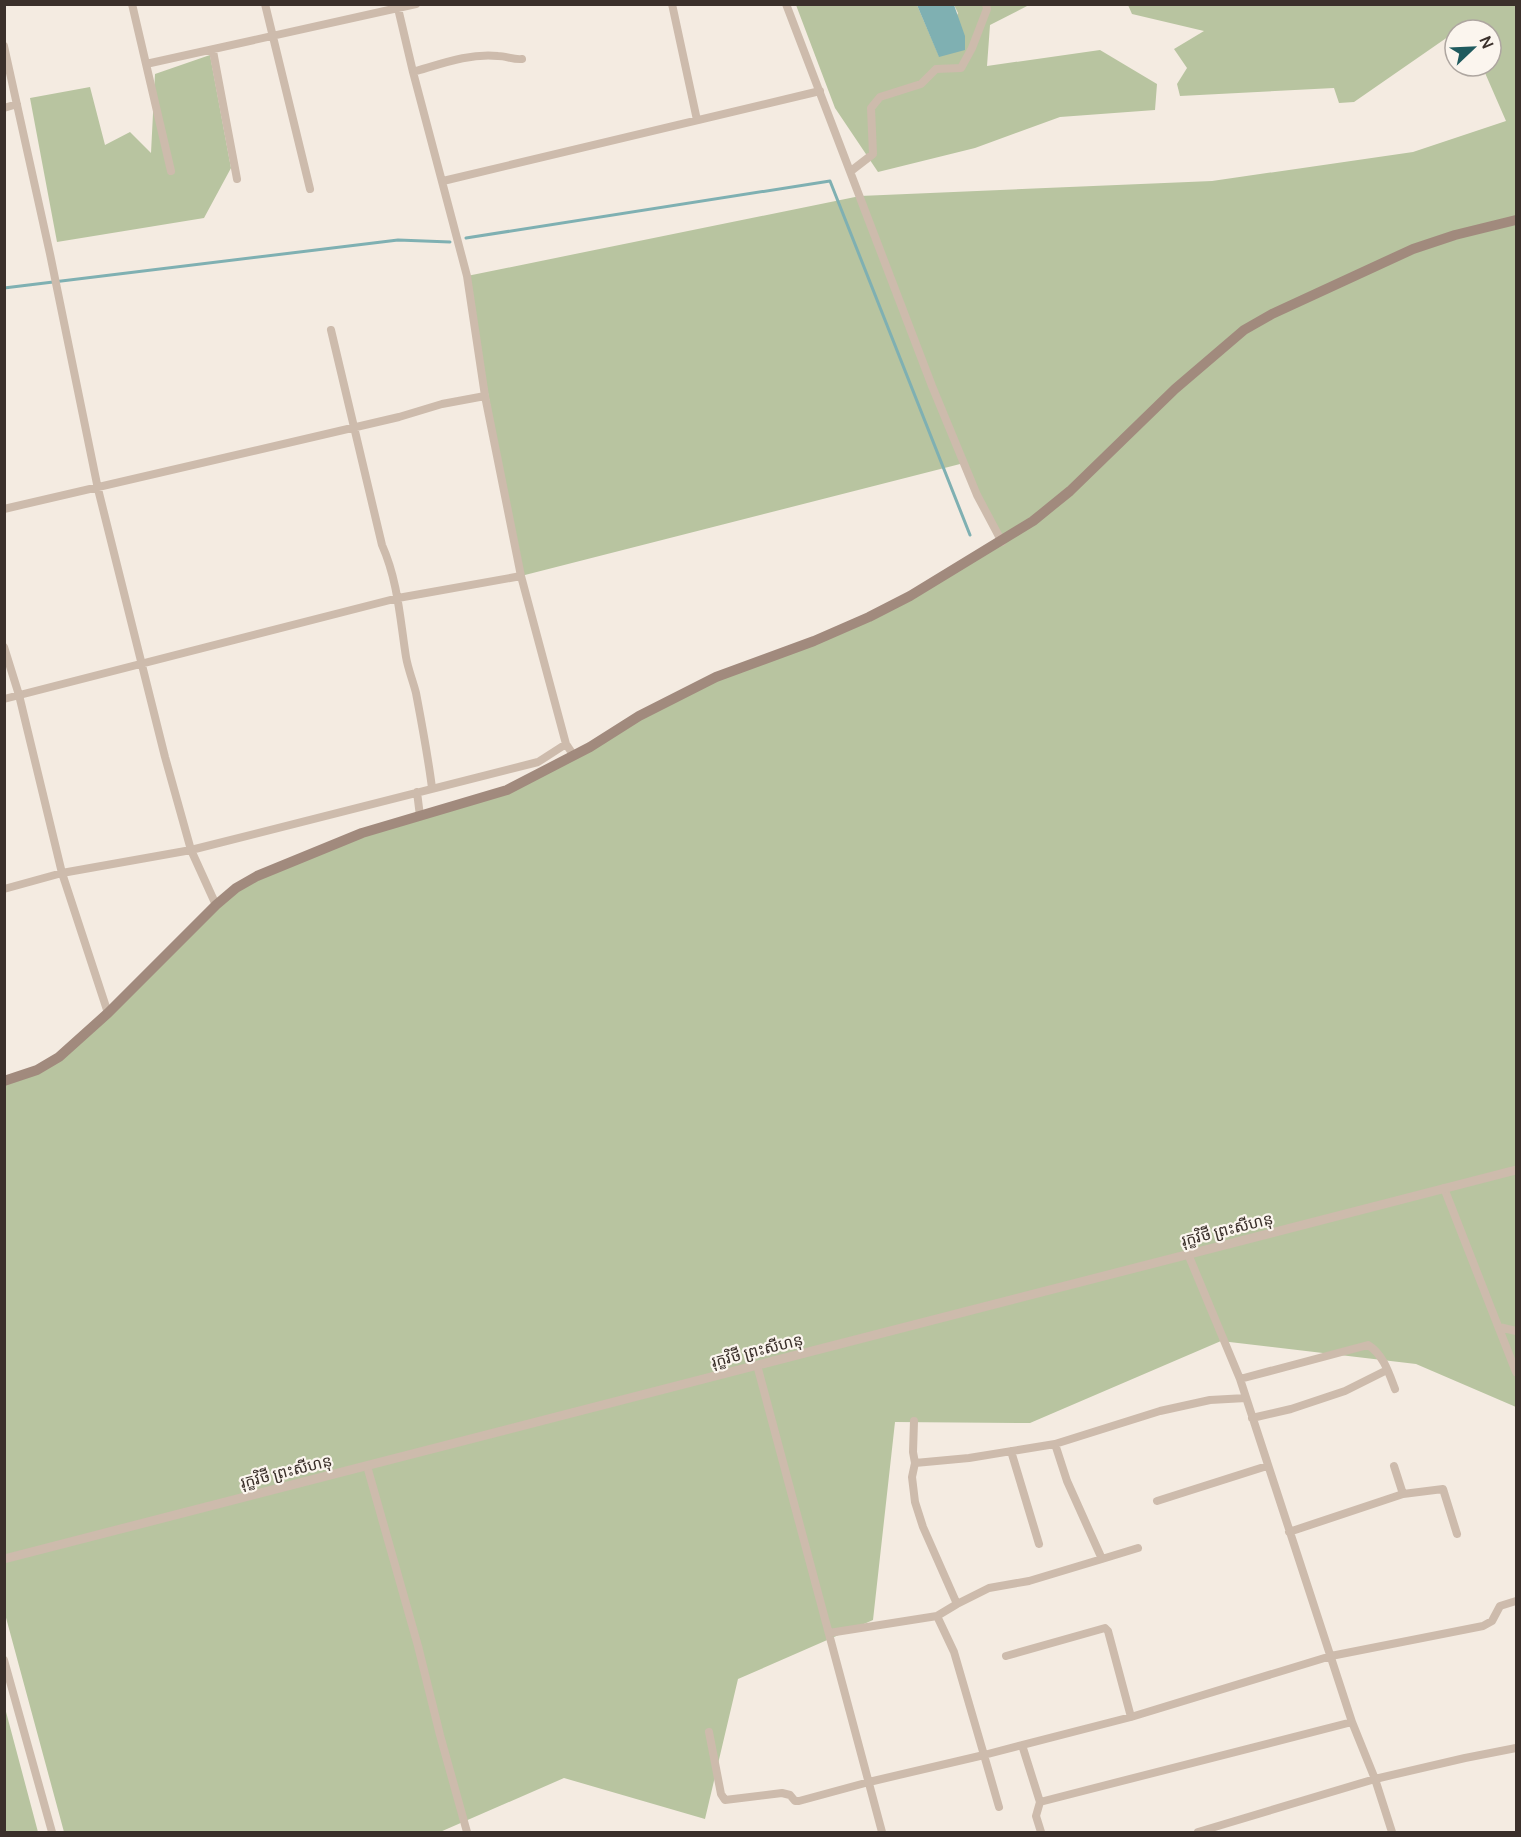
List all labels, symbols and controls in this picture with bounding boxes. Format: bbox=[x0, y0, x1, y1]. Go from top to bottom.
north arrow bbox=[1443, 18, 1503, 78]
text: N bbox=[1474, 33, 1499, 52]
street label: រុក្ខវិថី ព្រះសីហនុ bbox=[1179, 1207, 1275, 1251]
street label: រុក្ខវិថី ព្រះសីហនុ bbox=[709, 1328, 805, 1372]
street label: រុក្ខវិថី ព្រះសីហនុ bbox=[238, 1449, 334, 1493]

